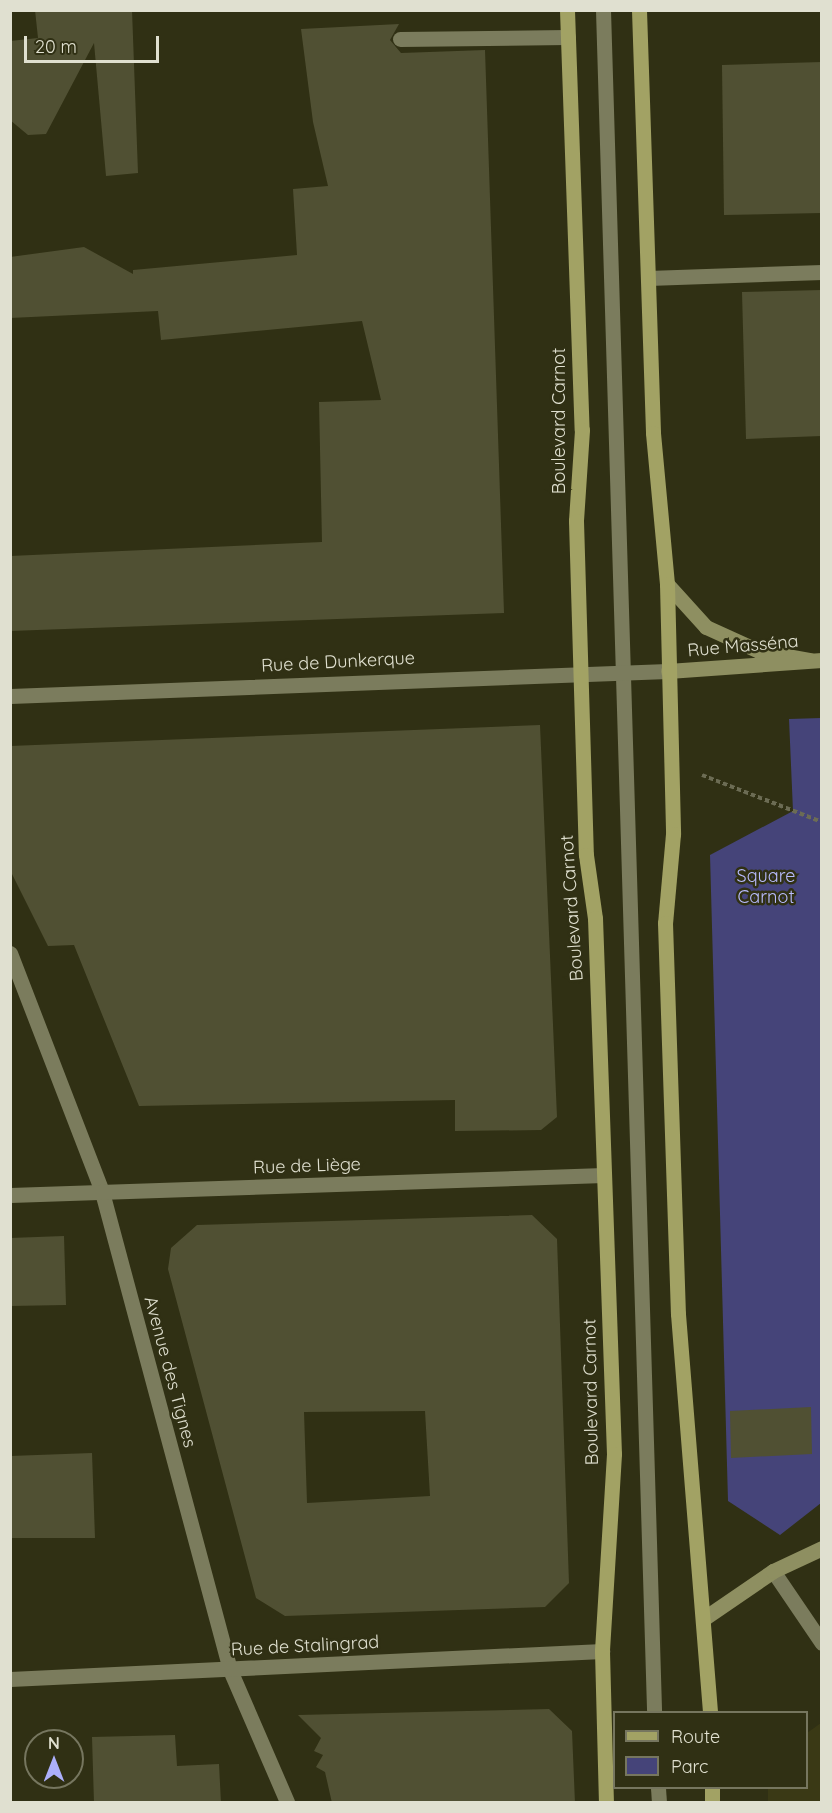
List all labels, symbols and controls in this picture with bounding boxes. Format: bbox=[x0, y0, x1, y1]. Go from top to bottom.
scale bar bbox=[27, 24, 162, 62]
text: 20 m bbox=[35, 35, 77, 58]
street label: Boulevard Carnot bbox=[548, 348, 570, 494]
street label: Rue Masséna bbox=[687, 630, 799, 662]
street label: Rue de Dunkerque bbox=[261, 647, 415, 677]
street label: Boulevard Carnot bbox=[556, 834, 588, 982]
park label: Square Carnot bbox=[737, 866, 795, 908]
street label: Rue de Liège bbox=[253, 1153, 361, 1179]
street label: Avenue des Tignes bbox=[139, 1294, 201, 1450]
street label: Boulevard Carnot bbox=[579, 1319, 603, 1465]
street label: Rue de Stalingrad bbox=[230, 1631, 380, 1661]
legend bbox=[613, 1711, 808, 1789]
text: Route bbox=[671, 1725, 720, 1748]
north arrow bbox=[24, 1729, 84, 1789]
text: N bbox=[48, 1733, 60, 1753]
text: Parc bbox=[671, 1755, 708, 1778]

